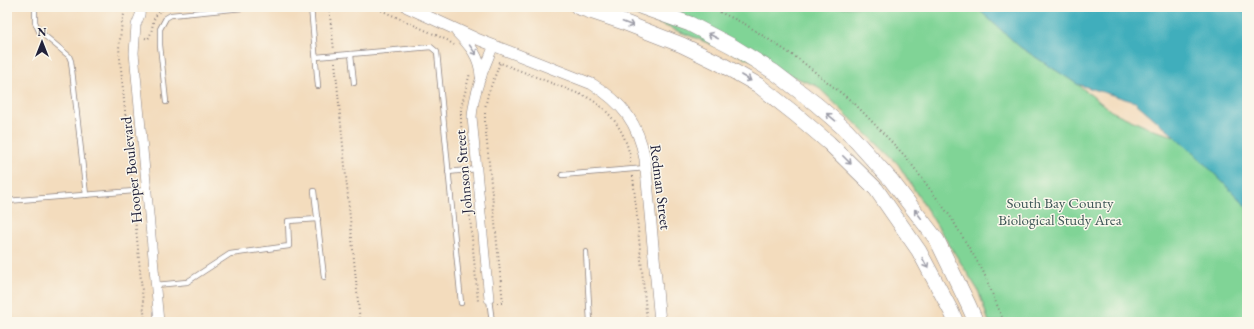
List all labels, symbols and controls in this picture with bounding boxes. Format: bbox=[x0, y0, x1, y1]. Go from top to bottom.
one-way arrow bbox=[622, 21, 634, 29]
north arrow bbox=[22, 22, 62, 62]
text: N bbox=[38, 25, 47, 39]
one-way arrow bbox=[707, 32, 719, 39]
one-way arrow bbox=[469, 44, 477, 55]
one-way arrow bbox=[740, 75, 752, 83]
one-way arrow bbox=[826, 113, 837, 122]
street label: Hooper Boulevard bbox=[116, 115, 146, 224]
street label: Johnson Street bbox=[450, 129, 476, 217]
street label: Redman Street bbox=[646, 143, 676, 231]
one-way arrow bbox=[842, 155, 852, 165]
park label: South Bay County Biological Study Area bbox=[998, 193, 1122, 229]
one-way arrow bbox=[913, 209, 922, 220]
one-way arrow bbox=[922, 257, 930, 269]

